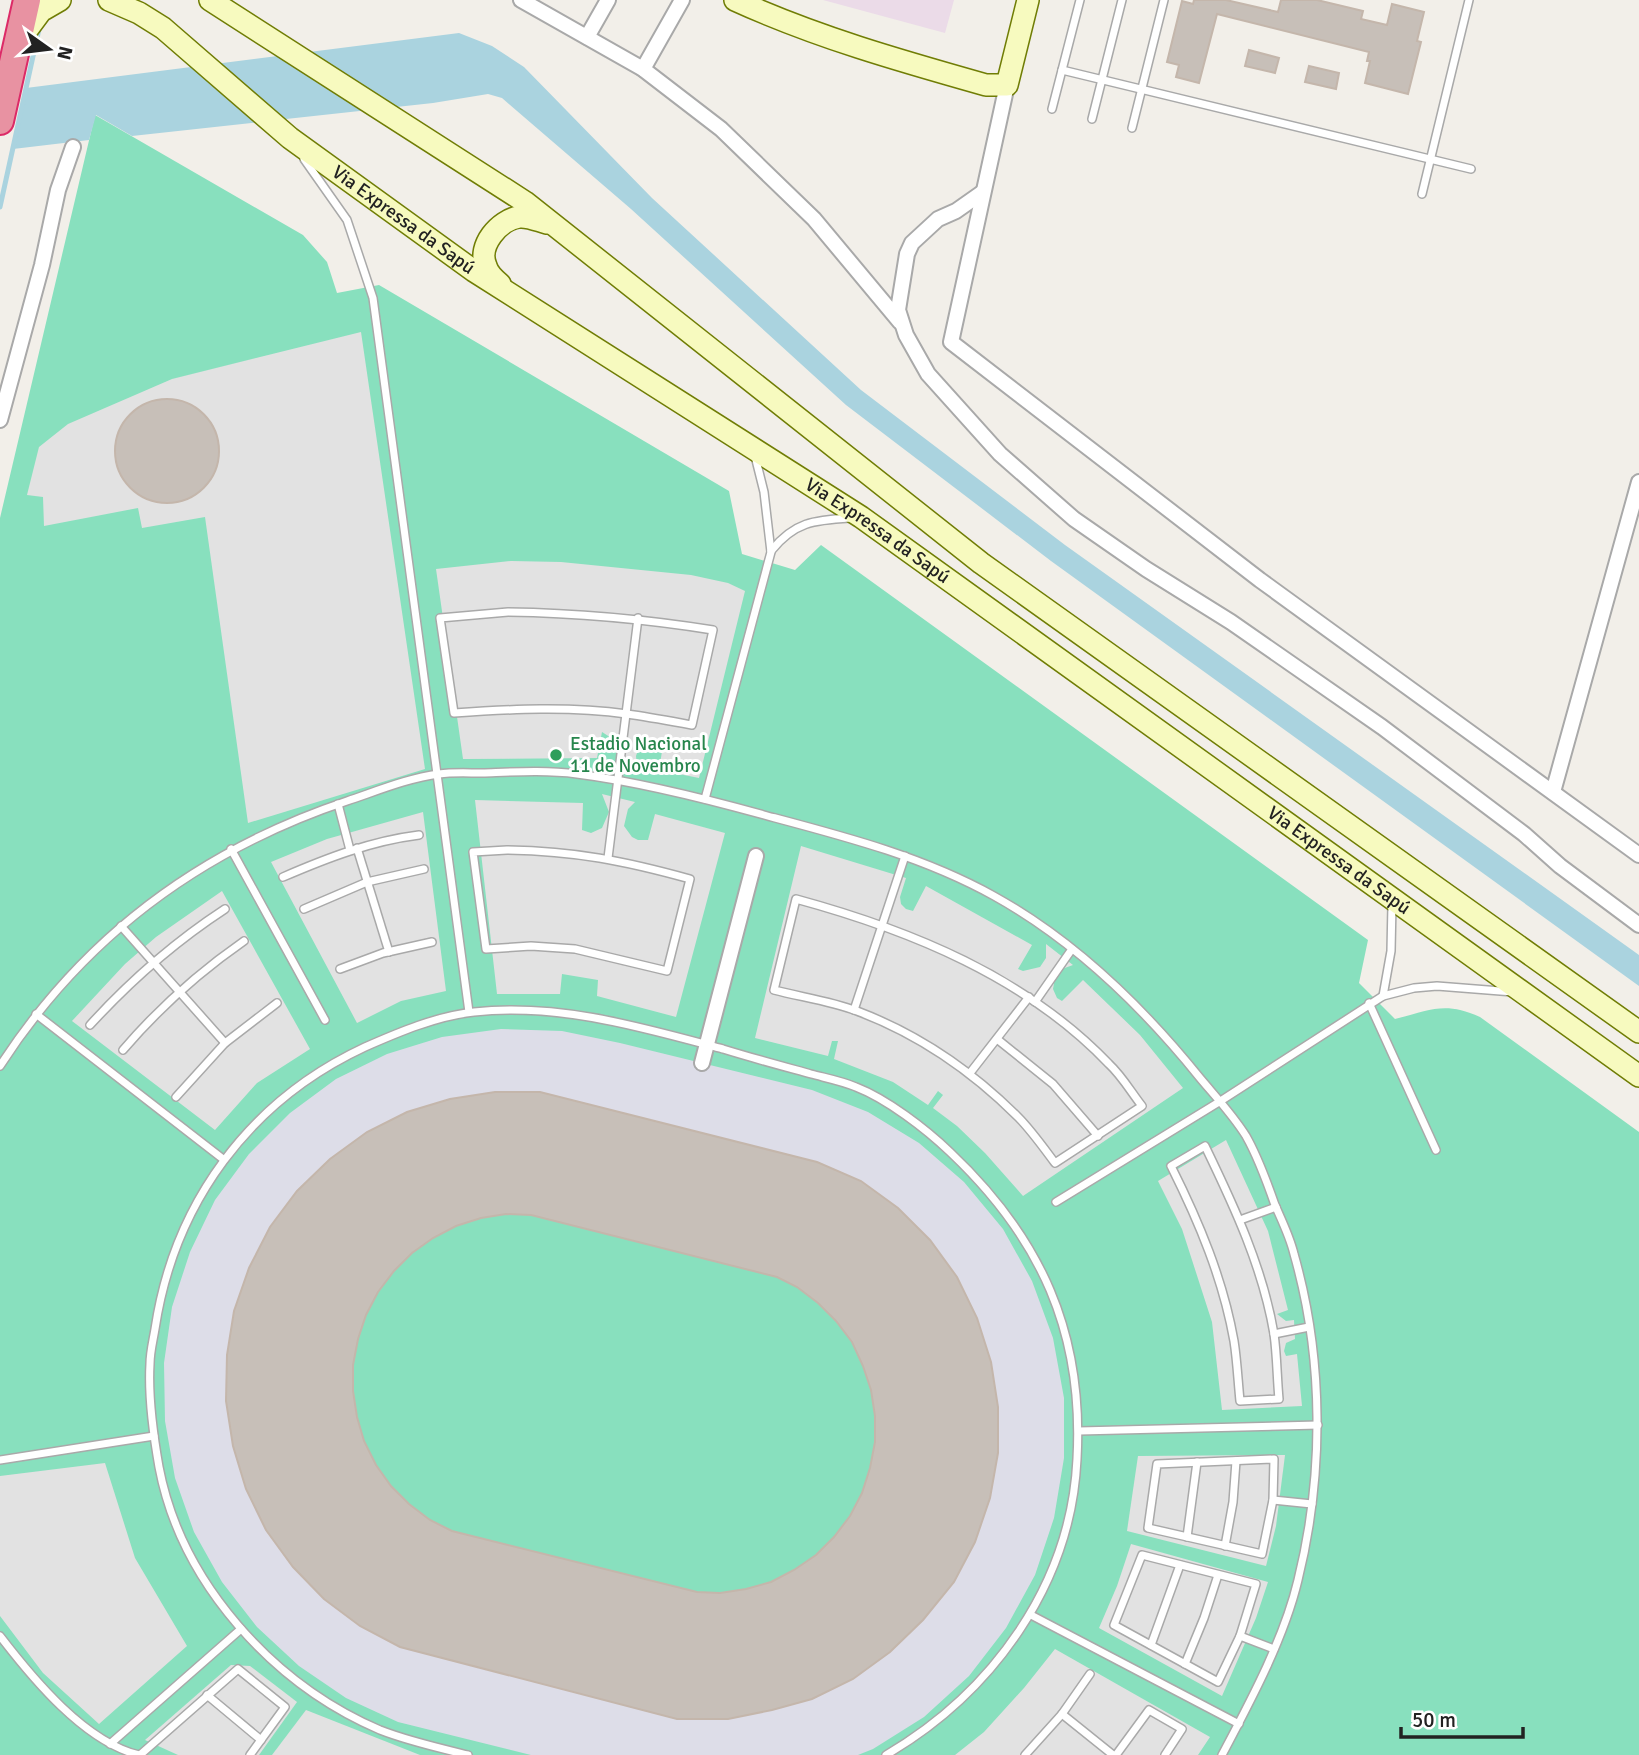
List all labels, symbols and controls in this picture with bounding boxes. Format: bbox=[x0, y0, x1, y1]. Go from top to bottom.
north arrow bbox=[14, 14, 84, 84]
text: N bbox=[51, 44, 78, 62]
street label: Via Expressa da Sapú bbox=[327, 160, 480, 280]
street label: Via Expressa da Sapú bbox=[801, 473, 955, 589]
place label: Estadio Nacional 11 de Novembro bbox=[570, 732, 707, 778]
marker: Estadio Nacional 11 de Novembro bbox=[548, 747, 564, 763]
street label: Via Expressa da Sapú bbox=[1263, 801, 1415, 920]
scale bar bbox=[1401, 1696, 1524, 1740]
text: 50 m bbox=[1412, 1707, 1456, 1733]

